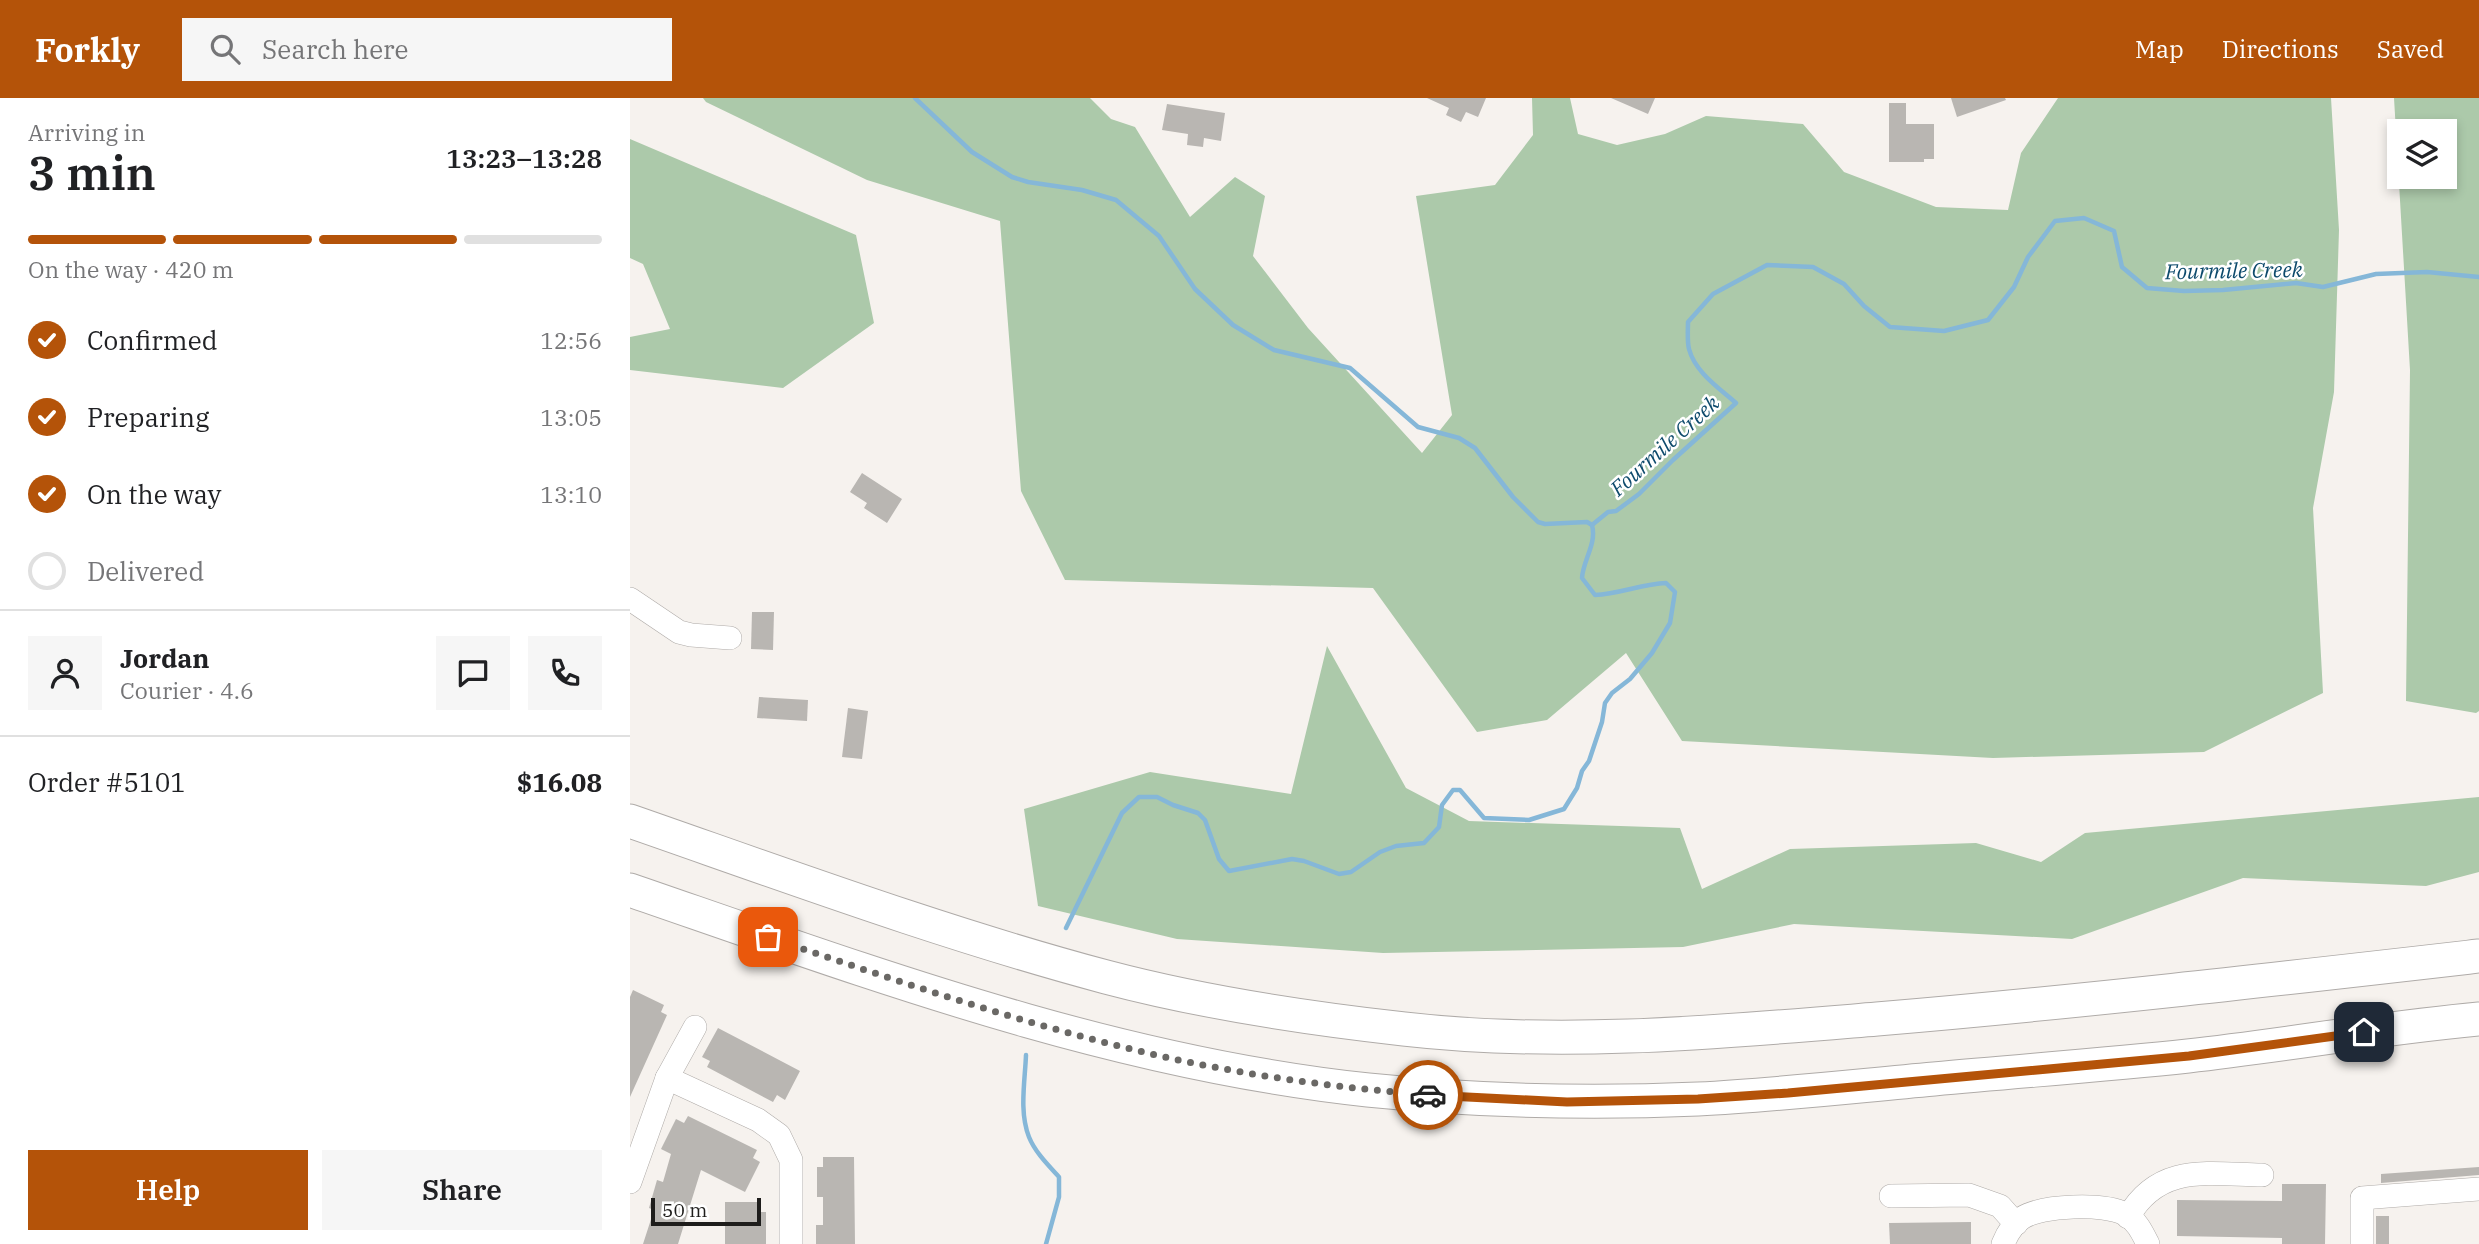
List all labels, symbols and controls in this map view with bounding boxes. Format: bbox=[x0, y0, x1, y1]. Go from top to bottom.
search box bbox=[182, 18, 672, 81]
text: Forkly bbox=[35, 28, 140, 71]
icon: search bbox=[206, 30, 244, 68]
text: Search here bbox=[262, 32, 409, 66]
text: Map bbox=[2135, 33, 2184, 65]
text: Directions bbox=[2222, 33, 2339, 65]
text: Saved bbox=[2377, 33, 2444, 65]
text: Arriving in bbox=[28, 117, 145, 147]
map controls bbox=[2387, 119, 2457, 189]
button: layers bbox=[2387, 119, 2457, 189]
text: 13:23–13:28 bbox=[446, 141, 602, 175]
text: 3 min bbox=[28, 143, 156, 203]
text: On the way · 420 m bbox=[28, 254, 234, 284]
water label: Fourmile Creek bbox=[2164, 255, 2304, 285]
icon: check bbox=[28, 321, 66, 359]
text: Confirmed bbox=[87, 323, 218, 357]
text: 12:56 bbox=[540, 325, 602, 355]
water label: Fourmile Creek bbox=[1603, 388, 1725, 502]
icon: check bbox=[28, 398, 66, 436]
text: Preparing bbox=[87, 400, 209, 434]
text: 13:05 bbox=[540, 402, 602, 432]
icon: check bbox=[28, 475, 66, 513]
text: On the way bbox=[87, 477, 221, 511]
text: 13:10 bbox=[540, 479, 602, 509]
text: Delivered bbox=[87, 554, 204, 588]
button: person bbox=[28, 636, 102, 710]
button: chat bbox=[436, 636, 510, 710]
button: phone bbox=[528, 636, 602, 710]
text: Jordan bbox=[120, 641, 210, 675]
text: Courier · 4.6 bbox=[120, 675, 254, 705]
text: Order #5101 bbox=[28, 765, 186, 799]
text: $16.08 bbox=[517, 765, 602, 799]
pin bbox=[738, 907, 798, 967]
icon: bag bbox=[749, 918, 787, 956]
pin bbox=[2334, 1002, 2394, 1062]
icon: home bbox=[2345, 1013, 2383, 1051]
courier bbox=[1393, 1060, 1463, 1130]
icon: car bbox=[1409, 1076, 1447, 1114]
button: Help bbox=[28, 1150, 308, 1230]
button: Share bbox=[322, 1150, 602, 1230]
scale bar bbox=[651, 1195, 761, 1227]
text: 50 m bbox=[662, 1198, 707, 1222]

